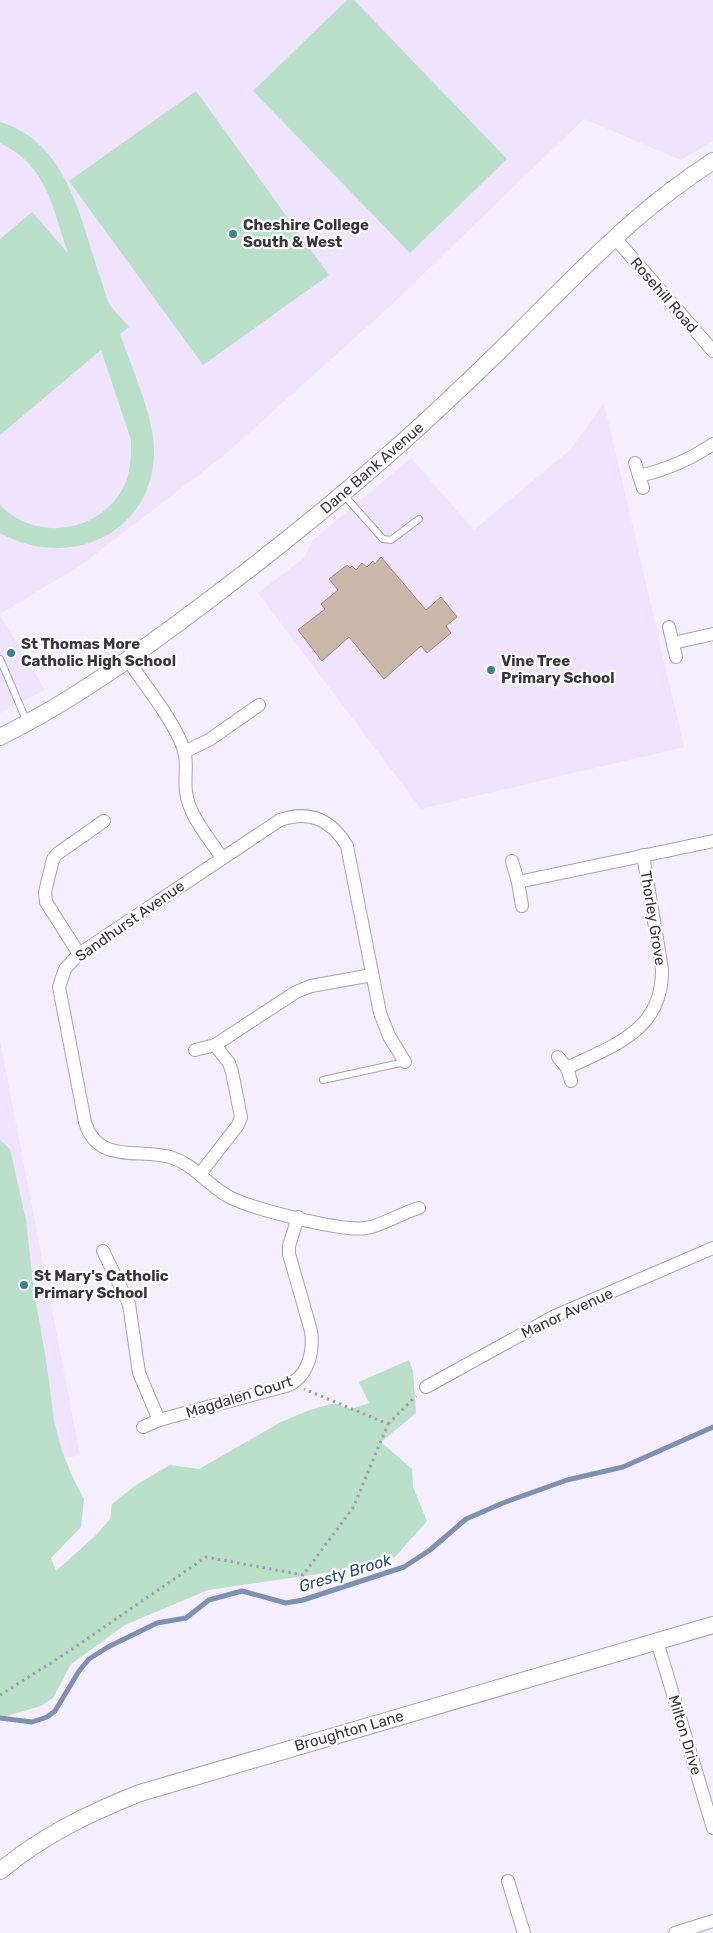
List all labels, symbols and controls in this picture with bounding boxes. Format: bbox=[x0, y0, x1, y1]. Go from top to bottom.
place label: Cheshire College South & West bbox=[243, 216, 369, 251]
marker: Cheshire College South & West bbox=[227, 228, 239, 240]
street label: Rosehill Road bbox=[626, 254, 702, 336]
street label: Dane Bank Avenue bbox=[317, 418, 427, 518]
place label: St Thomas More Catholic High School bbox=[21, 635, 176, 670]
marker: St Thomas More Catholic High School bbox=[5, 647, 17, 659]
place label: Vine Tree Primary School bbox=[501, 652, 615, 687]
marker: Vine Tree Primary School bbox=[485, 664, 497, 676]
street label: Thorley Grove bbox=[637, 869, 669, 967]
street label: Sandhurst Avenue bbox=[72, 877, 188, 965]
place label: St Mary's Catholic Primary School bbox=[34, 1267, 169, 1302]
marker: St Mary's Catholic Primary School bbox=[18, 1279, 30, 1291]
street label: Manor Avenue bbox=[518, 1284, 616, 1342]
street label: Magdalen Court bbox=[184, 1372, 295, 1422]
water label: Gresty Brook bbox=[296, 1550, 394, 1596]
street label: Milton Drive bbox=[664, 1693, 706, 1777]
street label: Broughton Lane bbox=[292, 1707, 406, 1755]

